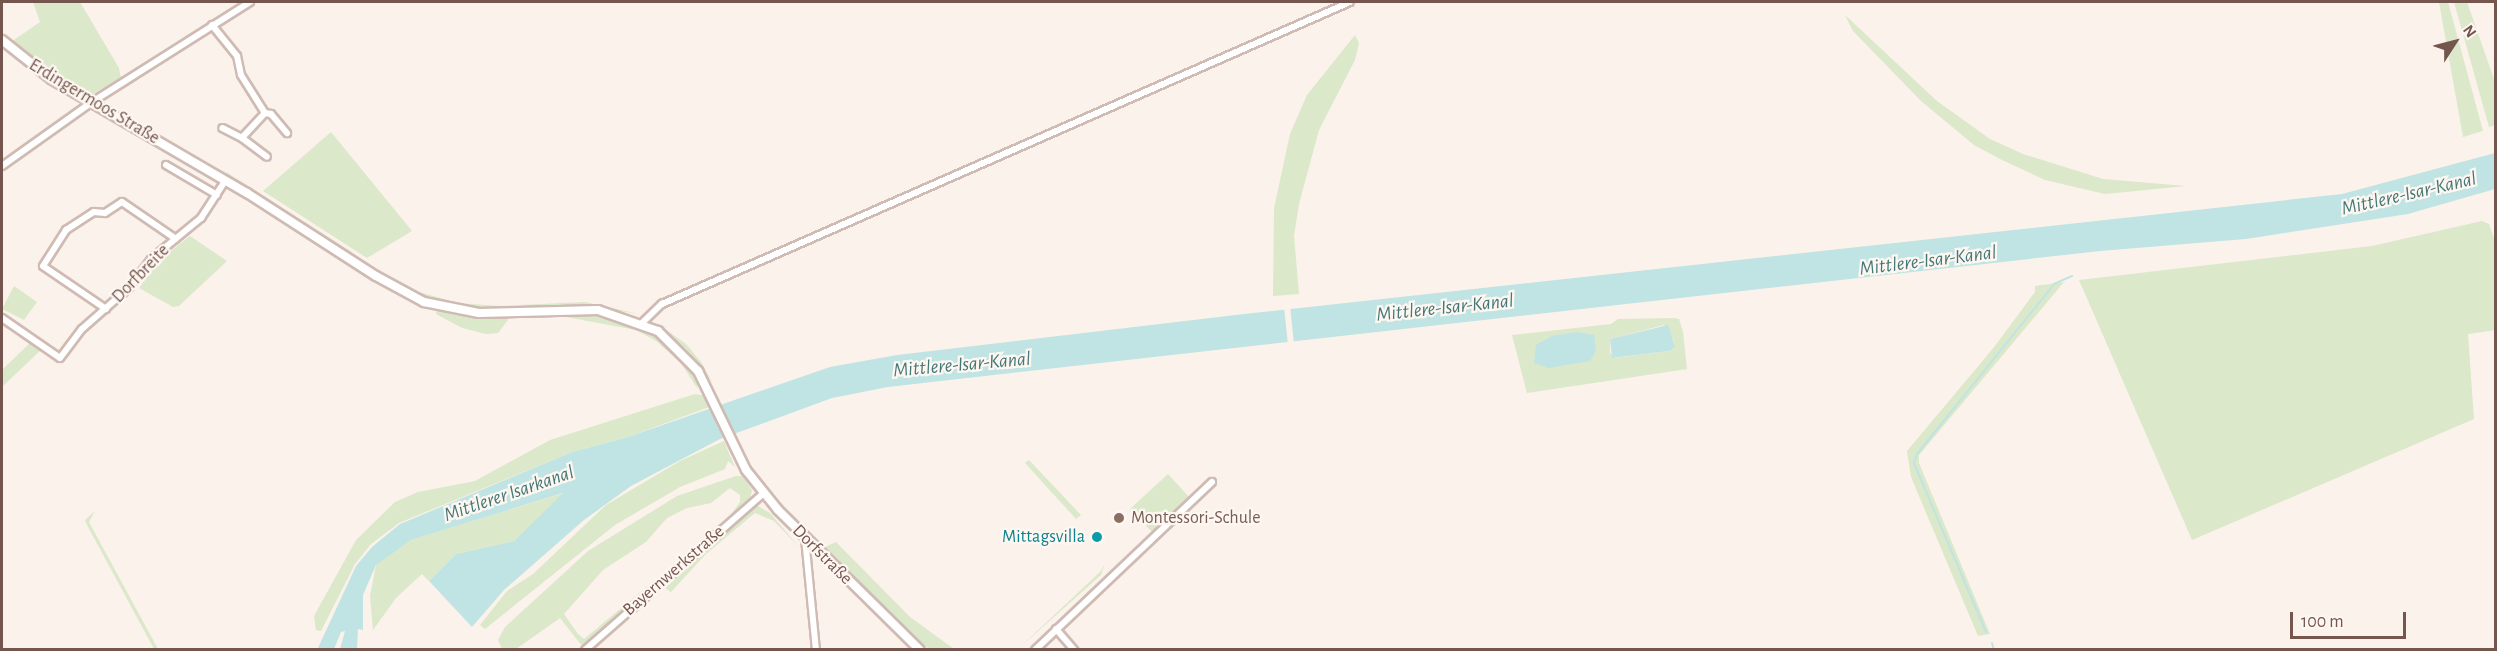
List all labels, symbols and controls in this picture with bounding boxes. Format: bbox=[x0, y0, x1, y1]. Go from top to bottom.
north arrow bbox=[2425, 12, 2485, 72]
text: N bbox=[2460, 22, 2479, 41]
street label: Erdingermoos Straße bbox=[25, 55, 163, 149]
water label: Mittlere-Isar-Kanal bbox=[2339, 167, 2479, 221]
street label: Dorfbreite bbox=[108, 240, 174, 308]
water label: Mittlere-Isar-Kanal bbox=[1858, 241, 1998, 281]
water label: Mittlere-Isar-Kanal bbox=[1375, 289, 1515, 327]
water label: Mittlere-Isar-Kanal bbox=[892, 347, 1032, 383]
water label: Mittlerer Isarkanal bbox=[441, 461, 577, 527]
place label: Montessori-Schule bbox=[1131, 507, 1261, 529]
marker: Montessori-Schule bbox=[1112, 511, 1126, 525]
street label: Dorfstraße bbox=[787, 520, 857, 590]
street label: Bayernwerkstraße bbox=[619, 521, 729, 621]
place label: Mittagsvilla bbox=[1002, 526, 1085, 548]
marker: Mittagsvilla bbox=[1090, 530, 1104, 544]
scale bar bbox=[2293, 600, 2408, 638]
text: 100 m bbox=[2301, 613, 2344, 631]

